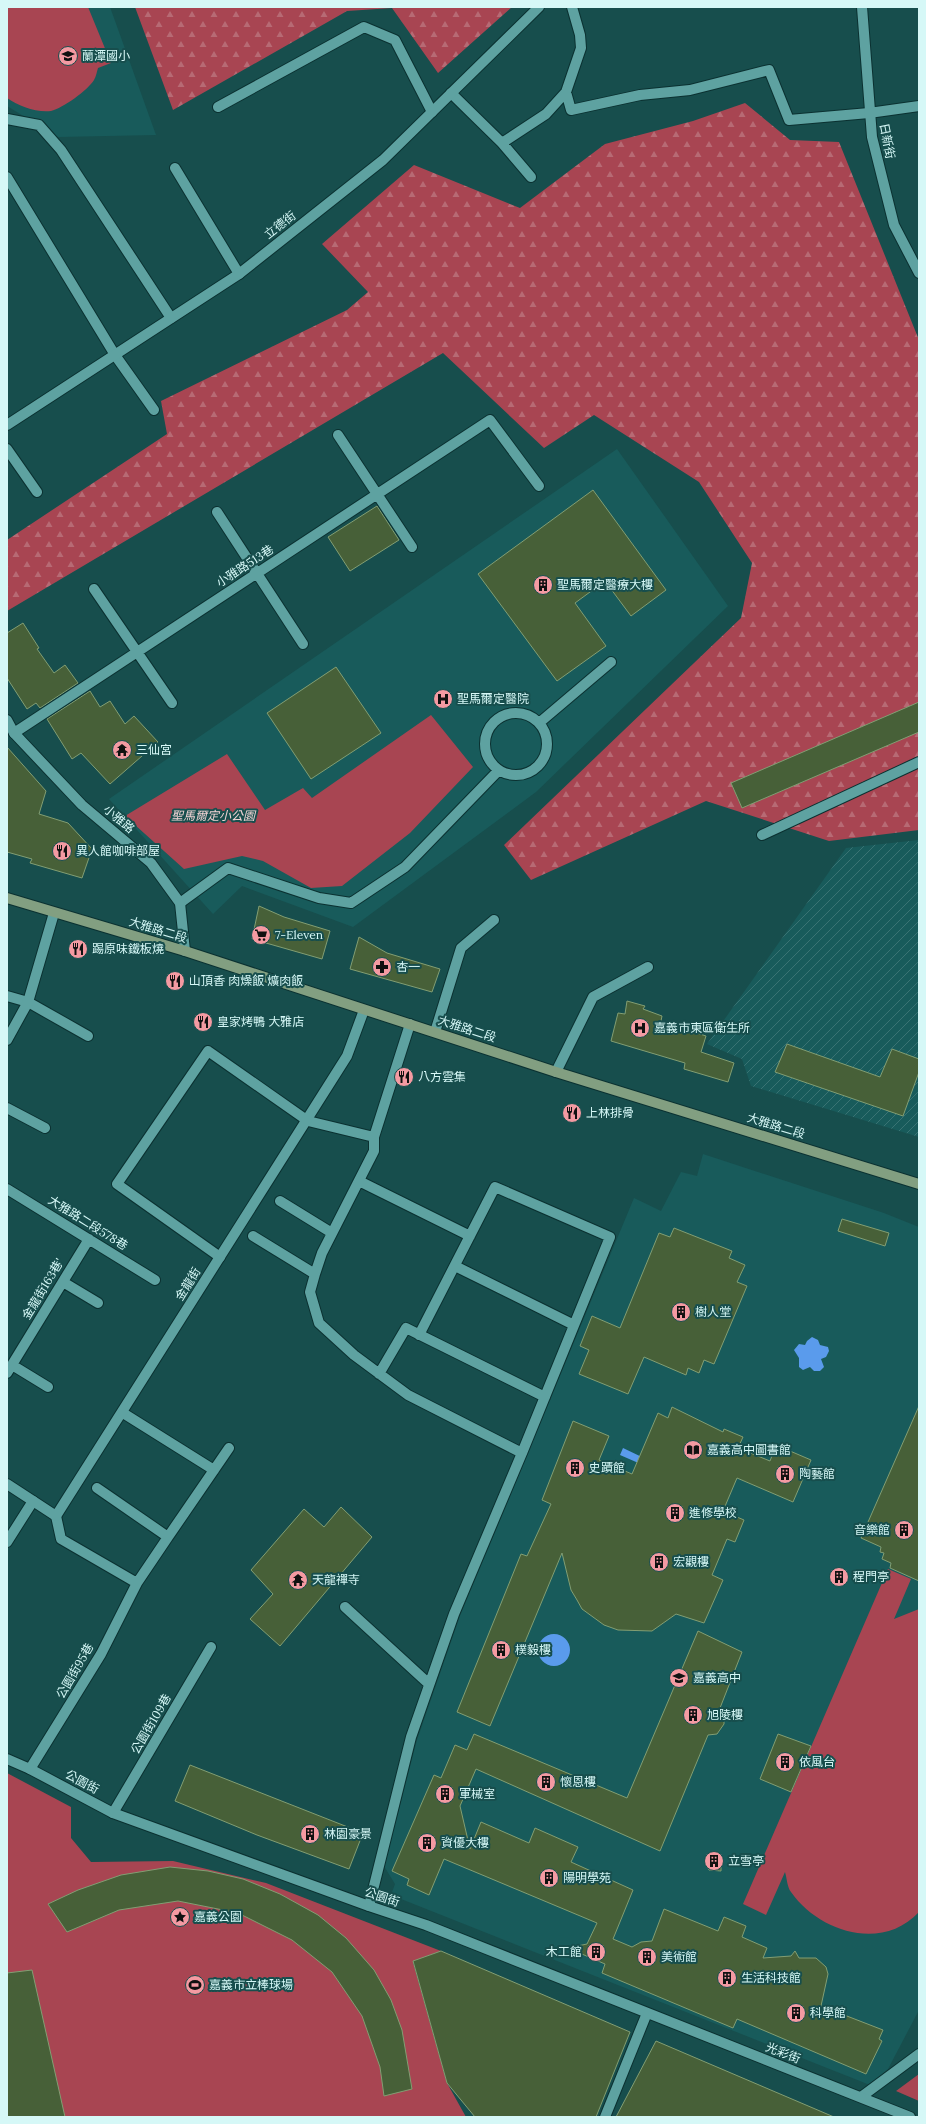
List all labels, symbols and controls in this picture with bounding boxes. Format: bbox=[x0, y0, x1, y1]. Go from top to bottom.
school or university icon: 蘭潭國小 bbox=[57, 45, 79, 67]
place label: 蘭潭國小 bbox=[82, 48, 130, 63]
street label: 日新街 bbox=[877, 122, 898, 160]
street label: 立德街 bbox=[261, 208, 298, 242]
street label: 小雅路513巷 bbox=[213, 541, 276, 590]
building icon: 聖馬爾定醫療大樓 bbox=[532, 574, 554, 596]
place label: 聖馬爾定醫療大樓 bbox=[557, 577, 653, 592]
hospital icon: 聖馬爾定醫院 bbox=[432, 688, 454, 710]
place label: 聖馬爾定醫院 bbox=[457, 691, 529, 706]
temple icon: 三仙宮 bbox=[111, 739, 133, 761]
place label: 三仙宮 bbox=[136, 742, 172, 757]
street label: 小雅路 bbox=[101, 801, 138, 836]
park label: 聖馬爾定小公園 bbox=[171, 808, 257, 823]
restaurant icon: 異人館咖啡部屋 bbox=[51, 840, 73, 862]
place label: 異人館咖啡部屋 bbox=[76, 843, 160, 858]
street label: 大雅路二段 bbox=[127, 914, 189, 945]
supermarket icon: 7-Eleven bbox=[250, 924, 272, 946]
place label: 7-Eleven bbox=[275, 927, 323, 942]
restaurant icon: 踢原味鐵板燒 bbox=[67, 938, 89, 960]
place label: 踢原味鐵板燒 bbox=[92, 941, 164, 956]
pharmacy icon: 杏一 bbox=[371, 956, 393, 978]
place label: 杏一 bbox=[396, 959, 420, 974]
restaurant icon: 山頂香 肉燥飯 爌肉飯 bbox=[164, 970, 186, 992]
place label: 山頂香 肉燥飯 爌肉飯 bbox=[189, 973, 303, 988]
restaurant icon: 皇家烤鴨 大雅店 bbox=[192, 1011, 214, 1033]
street label: 大雅路二段 bbox=[436, 1012, 498, 1045]
place label: 皇家烤鴨 大雅店 bbox=[217, 1014, 304, 1029]
hospital icon: 嘉義市東區衛生所 bbox=[629, 1017, 651, 1039]
place label: 嘉義市東區衛生所 bbox=[654, 1020, 750, 1035]
restaurant icon: 八方雲集 bbox=[393, 1066, 415, 1088]
place label: 八方雲集 bbox=[418, 1069, 466, 1084]
restaurant icon: 上林排骨 bbox=[561, 1102, 583, 1124]
place label: 上林排骨 bbox=[586, 1105, 634, 1120]
street label: 大雅路二段 bbox=[745, 1110, 807, 1141]
street label: 大雅路二段578巷 bbox=[46, 1192, 131, 1253]
street label: 金龍街163巷' bbox=[19, 1256, 67, 1322]
street label: 金龍街 bbox=[172, 1264, 203, 1303]
building icon: 樹人堂 bbox=[670, 1301, 692, 1323]
place label: 樹人堂 bbox=[695, 1304, 731, 1319]
library icon: 嘉義高中圖書館 bbox=[682, 1439, 704, 1461]
place label: 嘉義高中圖書館 bbox=[707, 1442, 791, 1457]
building icon: 史蹟館 bbox=[564, 1457, 586, 1479]
place label: 史蹟館 bbox=[589, 1460, 625, 1475]
building icon: 陶藝館 bbox=[774, 1463, 796, 1485]
place label: 陶藝館 bbox=[799, 1466, 835, 1481]
building icon: 進修學校 bbox=[664, 1502, 686, 1524]
place label: 進修學校 bbox=[689, 1505, 737, 1520]
building icon: 音樂館 bbox=[893, 1519, 915, 1541]
place label: 音樂館 bbox=[854, 1522, 890, 1537]
building icon: 宏觀樓 bbox=[648, 1551, 670, 1573]
place label: 宏觀樓 bbox=[673, 1554, 709, 1569]
building icon: 程門亭 bbox=[828, 1566, 850, 1588]
temple icon: 天龍禪寺 bbox=[287, 1569, 309, 1591]
place label: 程門亭 bbox=[853, 1569, 889, 1584]
place label: 天龍禪寺 bbox=[312, 1572, 360, 1587]
building icon: 樸毅樓 bbox=[490, 1639, 512, 1661]
street label: 公園街95巷 bbox=[53, 1640, 96, 1701]
place label: 樸毅樓 bbox=[515, 1642, 551, 1657]
school or university icon: 嘉義高中 bbox=[668, 1667, 690, 1689]
place label: 嘉義高中 bbox=[693, 1670, 741, 1685]
street label: 公園街109巷 bbox=[127, 1691, 174, 1756]
building icon: 旭陵樓 bbox=[682, 1704, 704, 1726]
place label: 旭陵樓 bbox=[707, 1707, 743, 1722]
building icon: 依風台 bbox=[774, 1751, 796, 1773]
place label: 依風台 bbox=[799, 1754, 835, 1769]
street label: 公園街 bbox=[63, 1766, 102, 1797]
building icon: 懷恩樓 bbox=[535, 1771, 557, 1793]
place label: 懷恩樓 bbox=[560, 1774, 596, 1789]
building icon: 軍械室 bbox=[434, 1783, 456, 1805]
place label: 軍械室 bbox=[459, 1786, 495, 1801]
building icon: 林園豪景 bbox=[299, 1823, 321, 1845]
place label: 林園豪景 bbox=[324, 1826, 372, 1841]
building icon: 資優大樓 bbox=[416, 1832, 438, 1854]
place label: 資優大樓 bbox=[441, 1835, 489, 1850]
building icon: 立雪亭 bbox=[703, 1850, 725, 1872]
place label: 立雪亭 bbox=[728, 1853, 764, 1868]
building icon: 陽明學苑 bbox=[538, 1867, 560, 1889]
place label: 陽明學苑 bbox=[563, 1870, 611, 1885]
street label: 公園街 bbox=[363, 1884, 402, 1909]
place icon: 嘉義公園 bbox=[169, 1906, 191, 1928]
place label: 嘉義公園 bbox=[194, 1909, 242, 1924]
building icon: 木工館 bbox=[585, 1941, 607, 1963]
place label: 木工館 bbox=[546, 1944, 582, 1959]
building icon: 美術館 bbox=[636, 1946, 658, 1968]
place label: 美術館 bbox=[661, 1949, 697, 1964]
building icon: 生活科技館 bbox=[716, 1967, 738, 1989]
place label: 生活科技館 bbox=[741, 1970, 801, 1985]
sports icon: 嘉義市立棒球場 bbox=[184, 1974, 206, 1996]
place label: 嘉義市立棒球場 bbox=[209, 1977, 293, 1992]
building icon: 科學館 bbox=[785, 2002, 807, 2024]
place label: 科學館 bbox=[810, 2005, 846, 2020]
street label: 光彩街 bbox=[764, 2039, 803, 2066]

